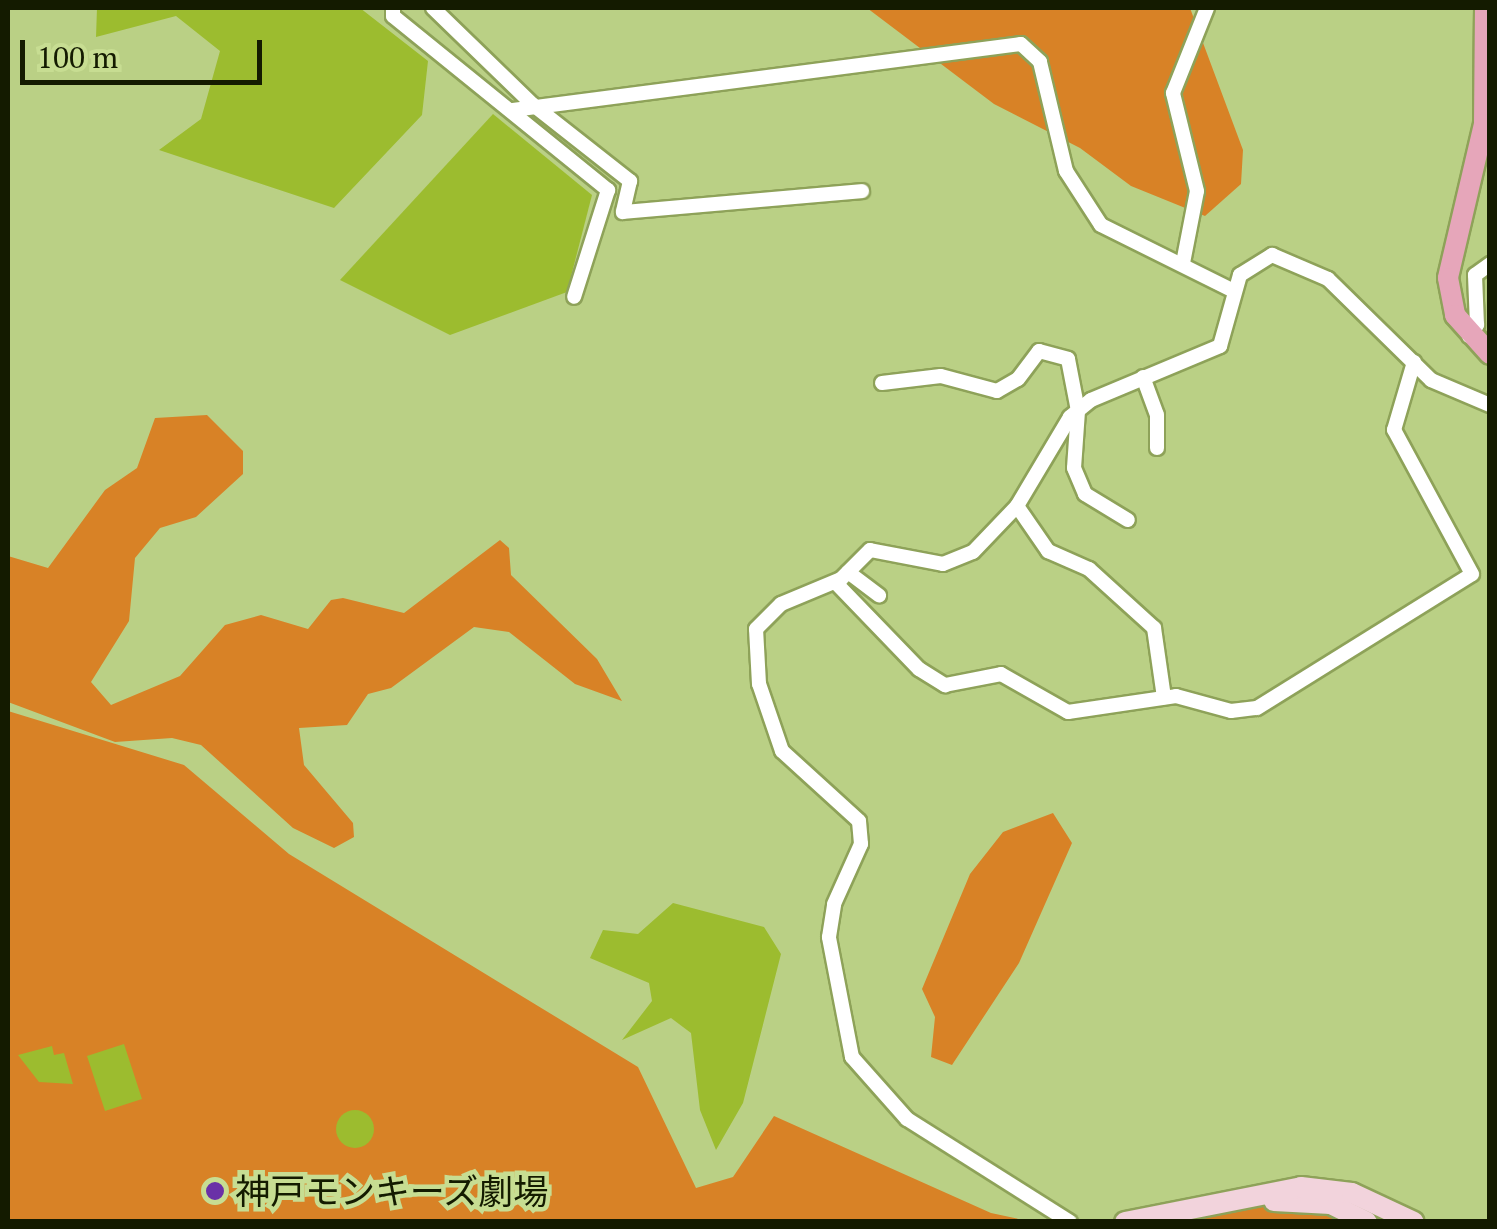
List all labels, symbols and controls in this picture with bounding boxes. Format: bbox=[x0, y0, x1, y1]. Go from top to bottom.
scale bar bbox=[25, 20, 268, 82]
text: 100 m bbox=[37, 37, 118, 77]
place label: 神戸モンキーズ劇場 bbox=[235, 1170, 550, 1212]
marker: 神戸モンキーズ劇場 bbox=[204, 1180, 226, 1202]

